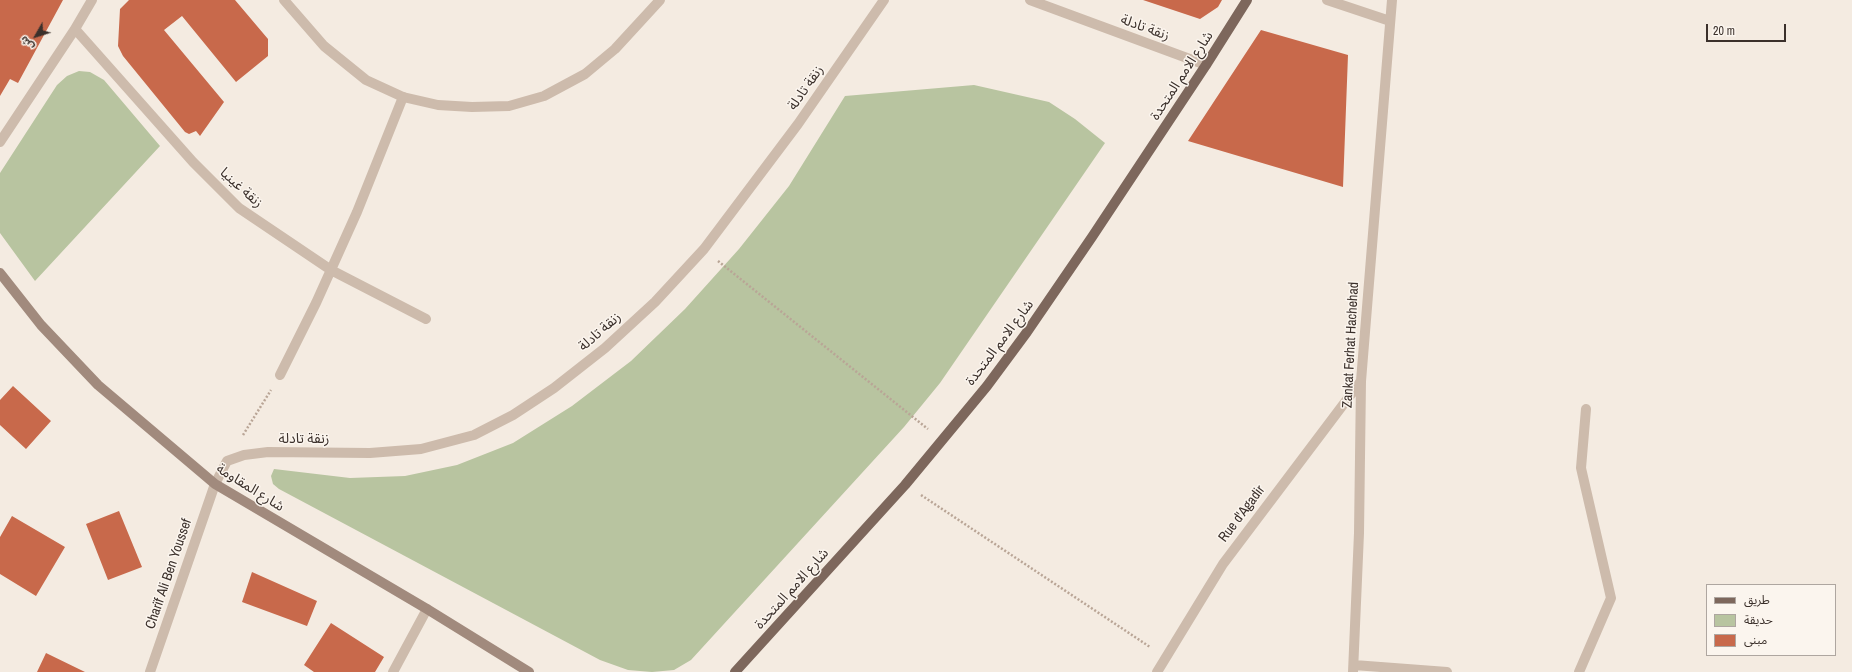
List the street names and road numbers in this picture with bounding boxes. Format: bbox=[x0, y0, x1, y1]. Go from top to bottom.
street label: زنقة تادلة bbox=[1118, 11, 1172, 45]
street label: شارع الامم المتحدة bbox=[1147, 28, 1217, 124]
street label: زنقة تادلة bbox=[785, 62, 827, 114]
street label: زنقة غينيا bbox=[216, 164, 266, 212]
street label: Zankat Ferhat Hachehad bbox=[1339, 281, 1363, 409]
street label: شارع الامم المتحدة bbox=[962, 297, 1038, 389]
street label: زنقة تادلة bbox=[575, 309, 625, 355]
street label: زنقة تادلة bbox=[279, 431, 329, 447]
street label: شارع المقاومة bbox=[213, 460, 287, 516]
street label: Rue d'Agadir bbox=[1215, 482, 1269, 546]
street label: Charïf Ali Ben Youssef bbox=[142, 517, 196, 631]
street label: شارع الامم المتحدة bbox=[751, 545, 833, 633]

